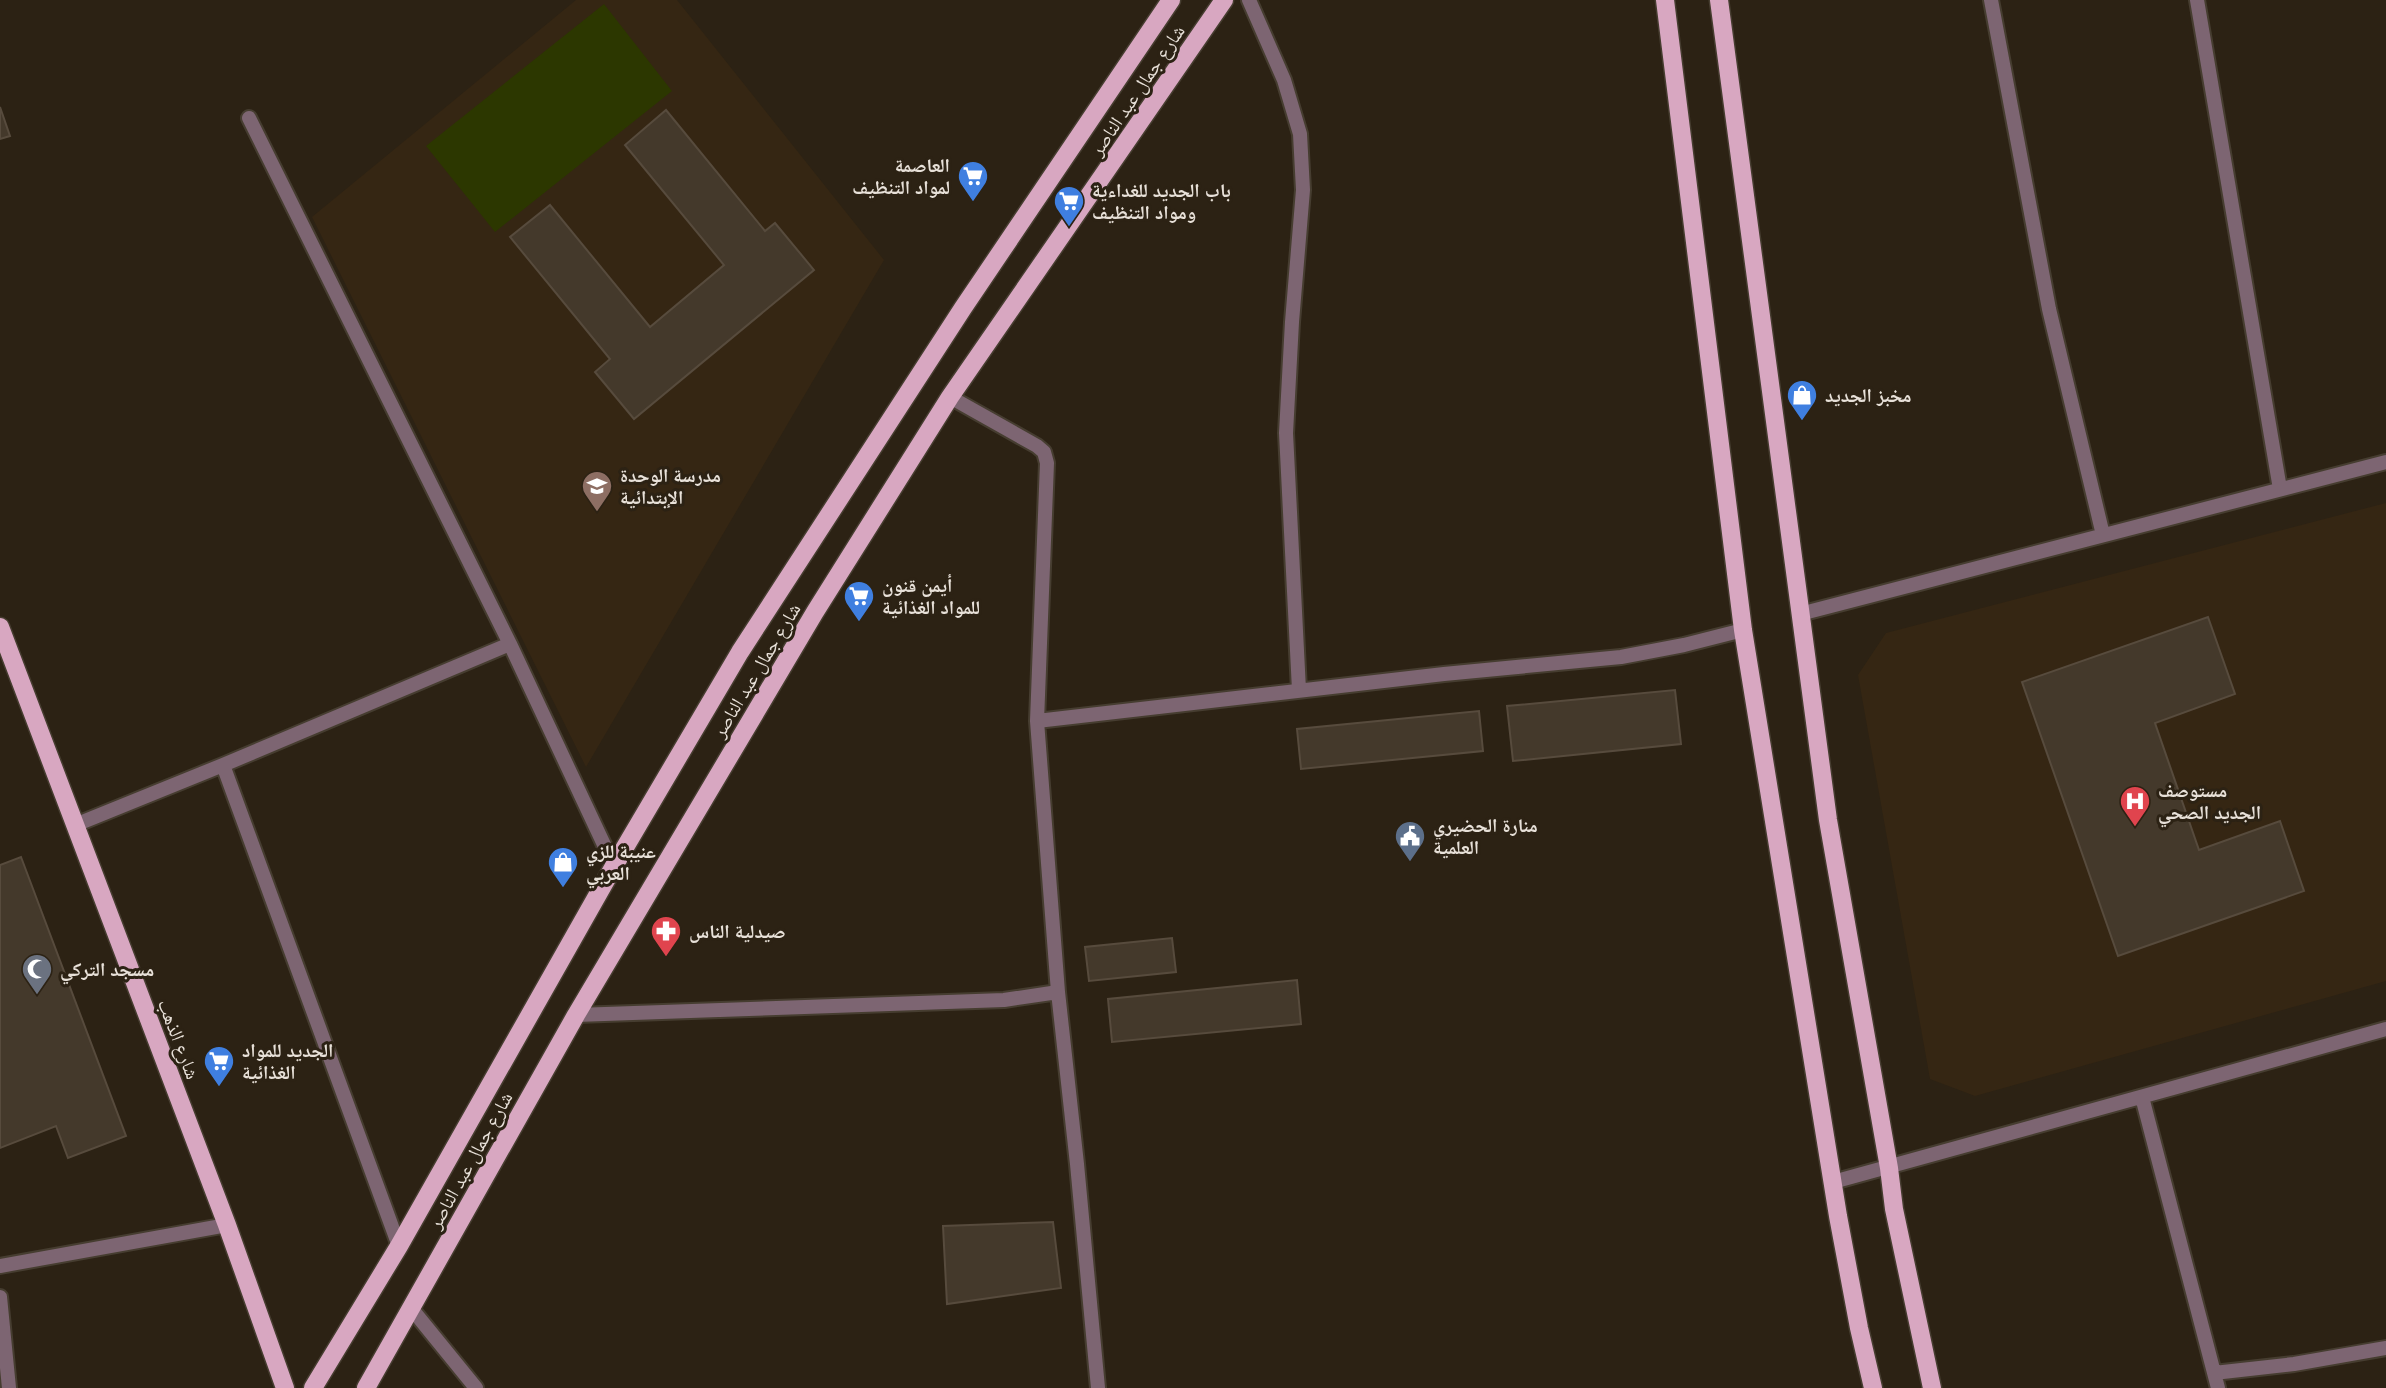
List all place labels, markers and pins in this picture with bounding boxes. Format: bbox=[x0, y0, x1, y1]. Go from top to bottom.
place label: العاصمة لمواد التنظيف bbox=[852, 152, 950, 200]
supermarket icon: العاصمة لمواد التنظيف bbox=[956, 159, 990, 203]
place label: باب الجديد للغداءية ومواد التنظيف bbox=[1092, 177, 1231, 225]
supermarket icon: باب الجديد للغداءية ومواد التنظيف bbox=[1052, 184, 1086, 228]
shop icon: مخبز الجديد bbox=[1785, 378, 1819, 422]
place label: مخبز الجديد bbox=[1825, 382, 1911, 408]
place label: مدرسة الوحدة الإبتدائية bbox=[620, 462, 721, 510]
school or university icon: مدرسة الوحدة الإبتدائية bbox=[580, 469, 614, 513]
place label: أيمن قنون للمواد الغذائية bbox=[882, 572, 980, 620]
supermarket icon: أيمن قنون للمواد الغذائية bbox=[842, 579, 876, 623]
place label: مستوصف الجديد الصحي bbox=[2158, 777, 2261, 828]
hospital icon: مستوصف الجديد الصحي bbox=[2118, 784, 2152, 828]
place label: منارة الحضيري العلمية bbox=[1433, 812, 1538, 860]
public building icon: منارة الحضيري العلمية bbox=[1393, 819, 1427, 863]
place label: عنيبة للزي العربي bbox=[586, 838, 656, 889]
shop icon: عنيبة للزي العربي bbox=[546, 845, 580, 889]
pharmacy icon: صيدلية الناس bbox=[649, 914, 683, 958]
place label: صيدلية الناس bbox=[689, 918, 786, 944]
mosque icon: مسجد التركي bbox=[20, 952, 54, 996]
place label: مسجد التركي bbox=[60, 956, 154, 985]
place label: الجديد للمواد الغذائية bbox=[242, 1037, 333, 1085]
supermarket icon: الجديد للمواد الغذائية bbox=[202, 1044, 236, 1088]

